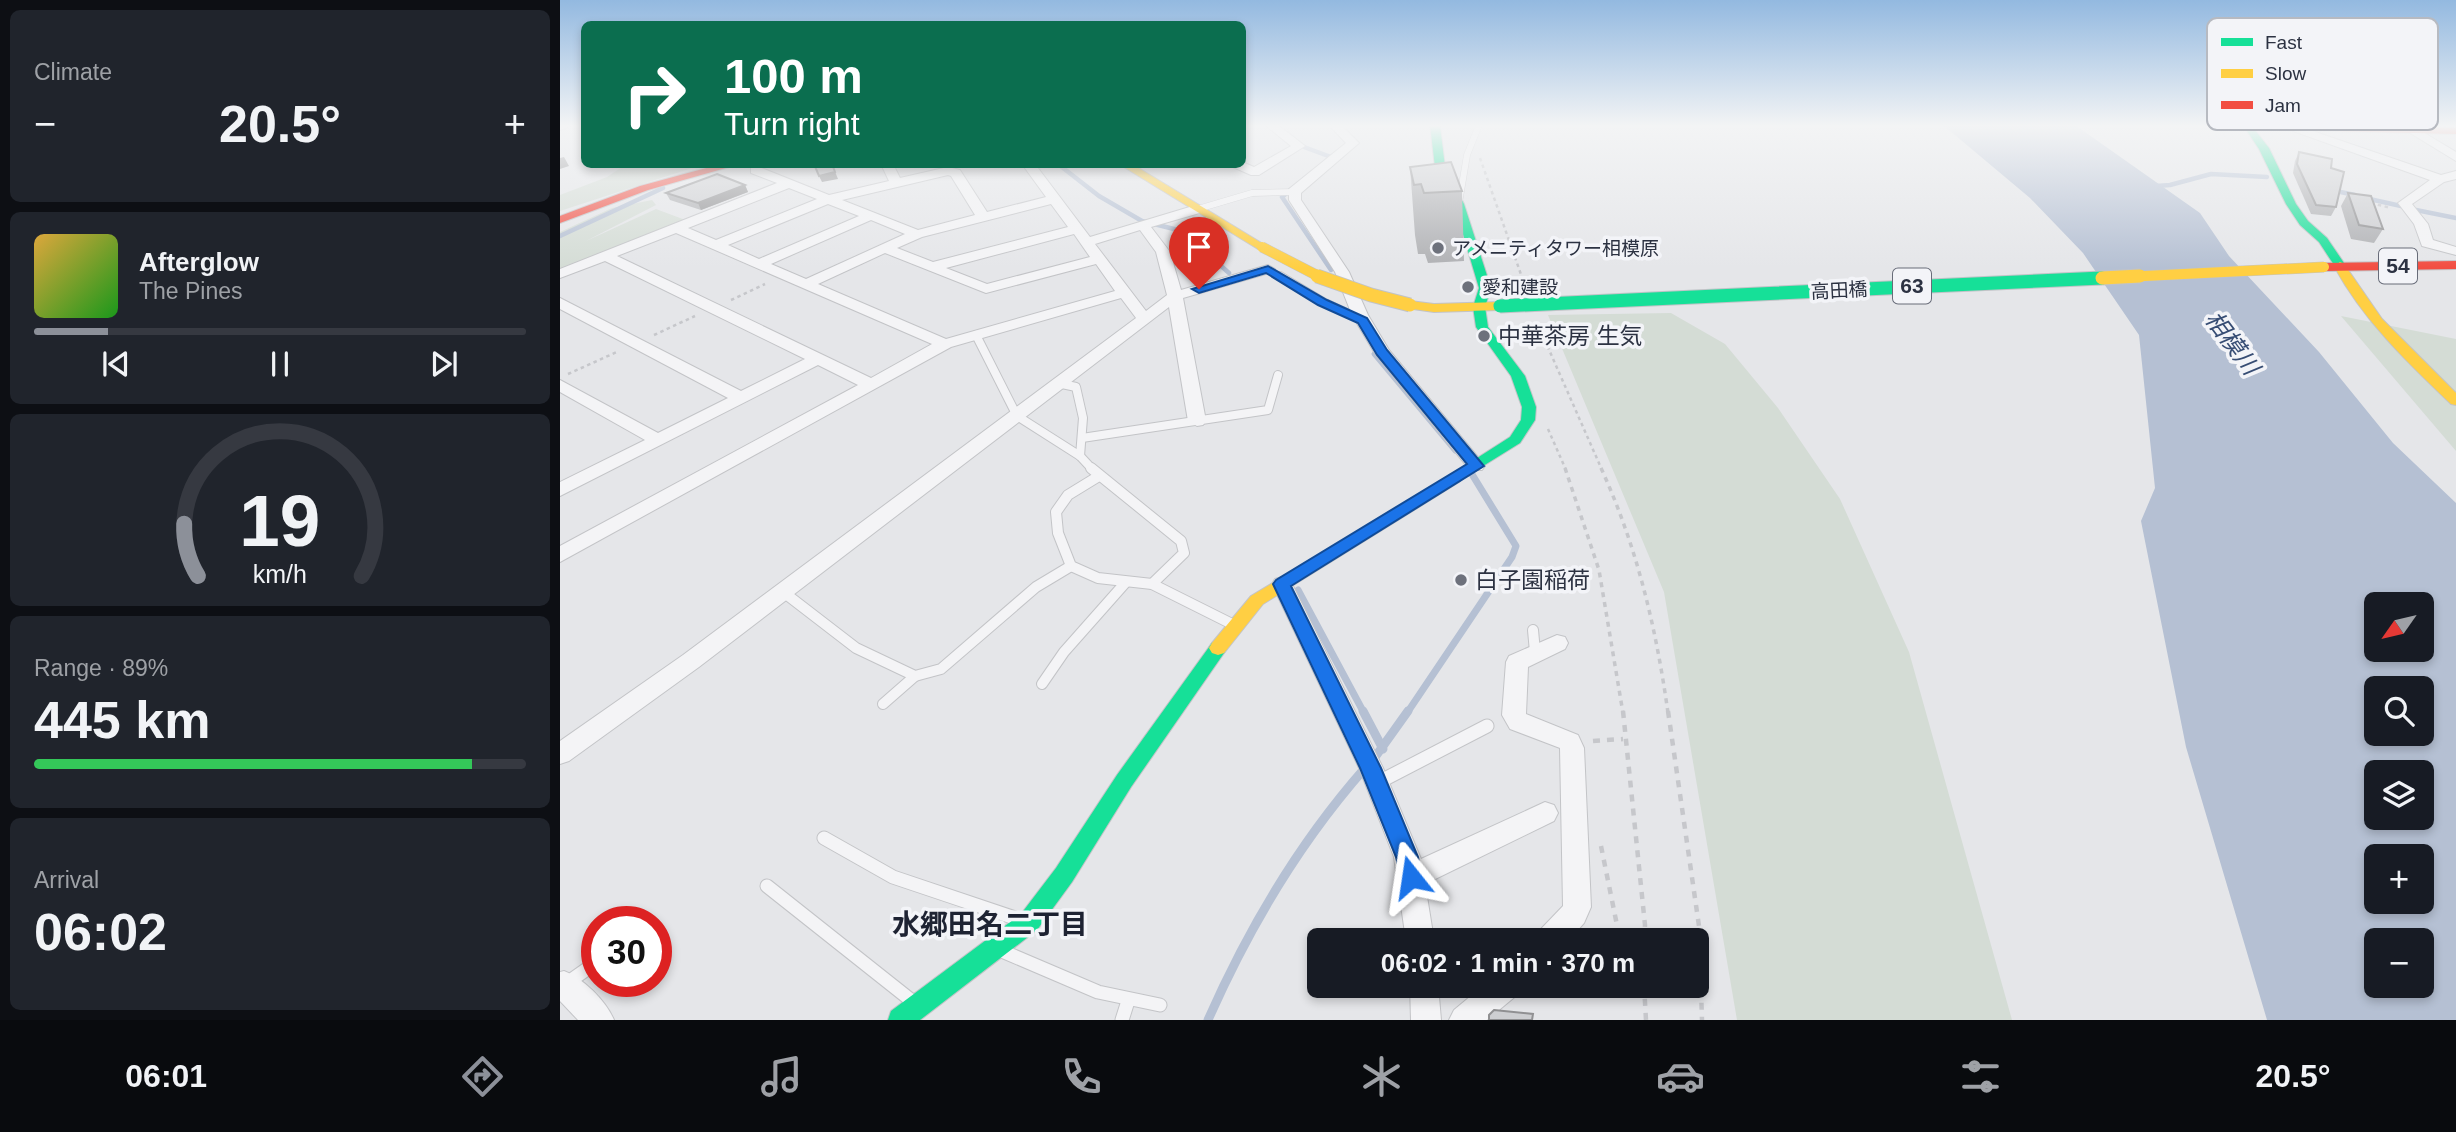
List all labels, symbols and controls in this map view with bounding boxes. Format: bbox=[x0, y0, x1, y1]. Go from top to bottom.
legend bbox=[2207, 18, 2438, 130]
text: Fast bbox=[2265, 32, 2303, 53]
icon: right bbox=[609, 49, 700, 140]
text: 100 m bbox=[724, 49, 863, 103]
text: Climate bbox=[34, 59, 112, 85]
text: Slow bbox=[2265, 63, 2306, 84]
text: 20.5° bbox=[219, 95, 341, 153]
text: Jam bbox=[2265, 95, 2301, 116]
text: − bbox=[34, 103, 56, 145]
text: + bbox=[504, 103, 526, 145]
text: Turn right bbox=[724, 106, 860, 142]
pin bbox=[1169, 217, 1229, 289]
icon: arrive bbox=[1180, 228, 1218, 266]
place label: アメニティタワー相模原 bbox=[1452, 238, 1659, 259]
marker: アメニティタワー相模原 bbox=[1430, 240, 1446, 256]
text: Afterglow bbox=[139, 247, 259, 277]
road number: 54 bbox=[2379, 248, 2417, 284]
road number: 63 bbox=[1893, 268, 1931, 304]
place label: 愛和建設 bbox=[1482, 277, 1558, 298]
text: The Pines bbox=[139, 278, 243, 304]
marker: 愛和建設 bbox=[1460, 279, 1476, 295]
street label: 高田橋 bbox=[1810, 279, 1868, 302]
water label: 相模川 bbox=[2200, 306, 2267, 382]
place label: 中華茶房 生気 bbox=[1498, 323, 1642, 349]
marker: 中華茶房 生気 bbox=[1476, 328, 1492, 344]
icon: previous bbox=[97, 345, 135, 383]
icon: pause bbox=[261, 345, 299, 383]
icon: next bbox=[425, 345, 463, 383]
text: 19 bbox=[240, 480, 320, 561]
text: km/h bbox=[253, 560, 307, 588]
place label: 白子園稲荷 bbox=[1475, 567, 1590, 593]
marker: 白子園稲荷 bbox=[1453, 572, 1469, 588]
north arrow bbox=[2364, 592, 2434, 662]
map controls bbox=[2364, 592, 2434, 998]
text: Range · 89% bbox=[34, 655, 168, 681]
button: search bbox=[2364, 676, 2434, 746]
text: 445 km bbox=[34, 691, 210, 749]
button: layers bbox=[2364, 760, 2434, 830]
position arrow bbox=[1374, 840, 1448, 914]
button: + bbox=[2364, 844, 2434, 914]
text: Arrival bbox=[34, 867, 99, 893]
text: 06:02 bbox=[34, 903, 167, 961]
speed limit sign: 30 bbox=[581, 906, 672, 997]
district label: 水郷田名二丁目 bbox=[892, 909, 1088, 940]
button: − bbox=[2364, 928, 2434, 998]
text: 06:02 · 1 min · 370 m bbox=[1381, 948, 1635, 978]
icon: directions bbox=[458, 1052, 507, 1101]
icon: music bbox=[757, 1052, 806, 1101]
icon: phone bbox=[1057, 1052, 1106, 1101]
icon: climate bbox=[1357, 1052, 1406, 1101]
icon: car bbox=[1656, 1052, 1705, 1101]
icon: filters bbox=[1956, 1052, 2005, 1101]
text: 06:01 bbox=[125, 1058, 207, 1094]
text: 20.5° bbox=[2256, 1058, 2331, 1094]

